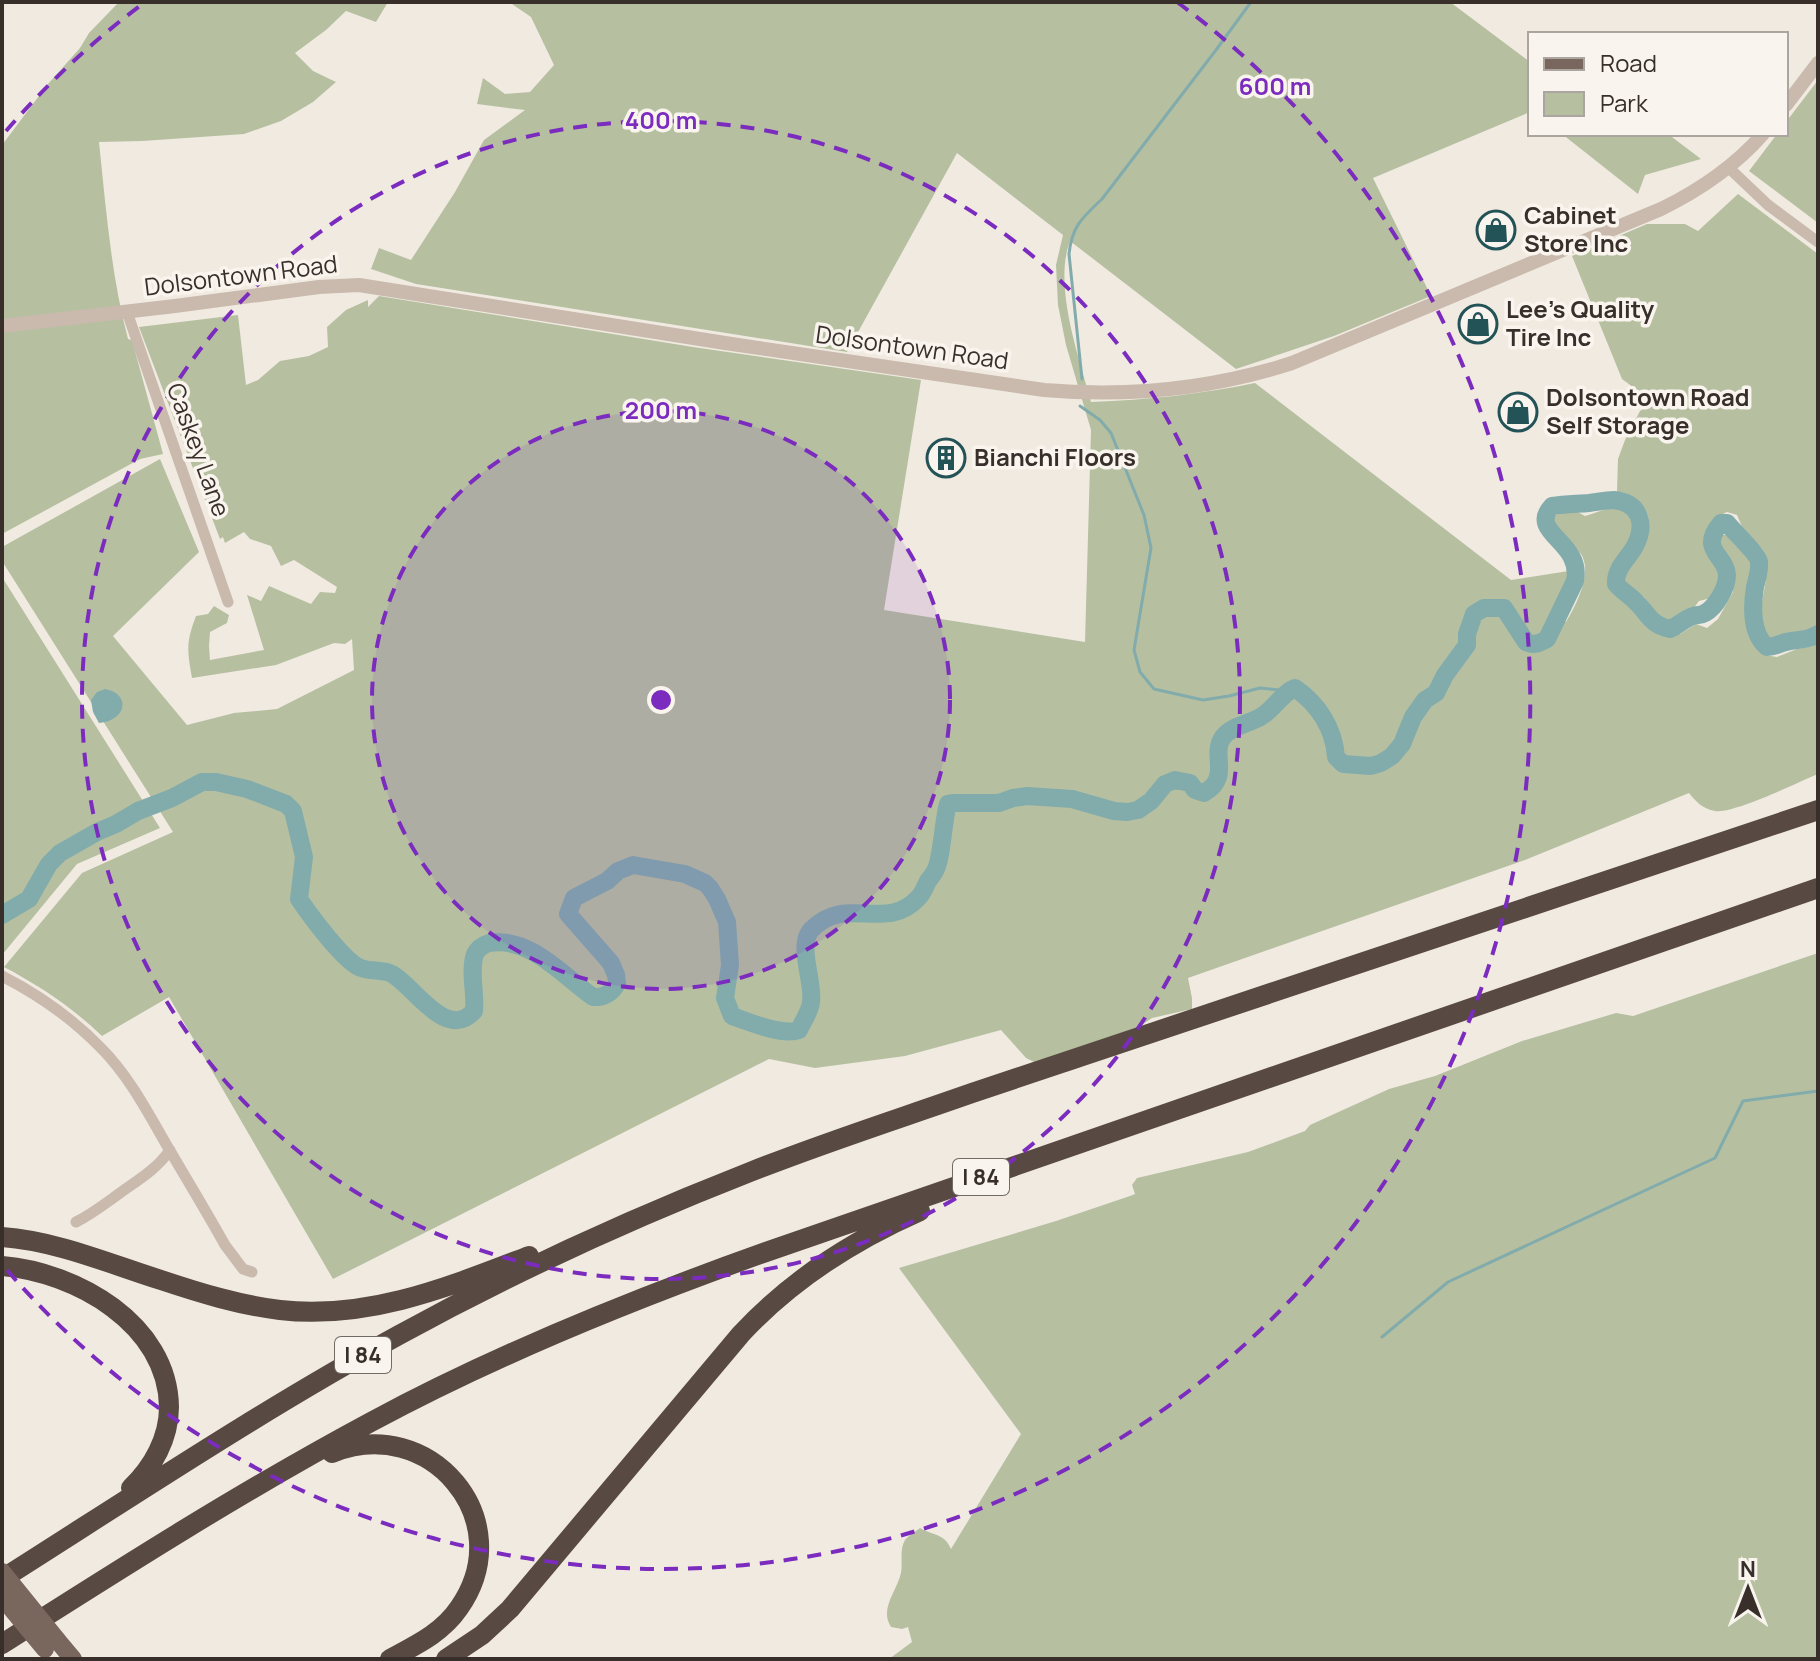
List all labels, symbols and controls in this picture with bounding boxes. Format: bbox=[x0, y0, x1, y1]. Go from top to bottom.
legend bbox=[1528, 32, 1788, 136]
text: Road bbox=[1600, 46, 1657, 79]
text: 600 m bbox=[1239, 69, 1311, 102]
text: Park bbox=[1600, 86, 1649, 119]
text: 400 m bbox=[625, 103, 697, 136]
place label: Cabinet Store Inc bbox=[1524, 198, 1628, 259]
shop icon: Cabinet Store Inc bbox=[1475, 209, 1517, 251]
street label: Dolsontown Road bbox=[142, 246, 339, 303]
place label: Lee's Quality Tire Inc bbox=[1506, 292, 1655, 353]
shop icon: Lee's Quality Tire Inc bbox=[1457, 303, 1499, 345]
street label: Dolsontown Road bbox=[814, 317, 1011, 376]
street label: Caskey Lane bbox=[160, 378, 239, 521]
place label: Dolsontown Road Self Storage bbox=[1546, 380, 1750, 441]
shop icon: Dolsontown Road Self Storage bbox=[1497, 391, 1539, 433]
text: 200 m bbox=[625, 393, 697, 426]
building icon: Bianchi Floors bbox=[925, 437, 967, 479]
place label: Bianchi Floors bbox=[974, 440, 1136, 473]
centre of rings bbox=[647, 686, 675, 714]
road number: I 84 bbox=[953, 1159, 1009, 1195]
road number: I 84 bbox=[335, 1337, 391, 1373]
north arrow bbox=[1708, 1549, 1788, 1629]
text: N bbox=[1740, 1554, 1756, 1584]

